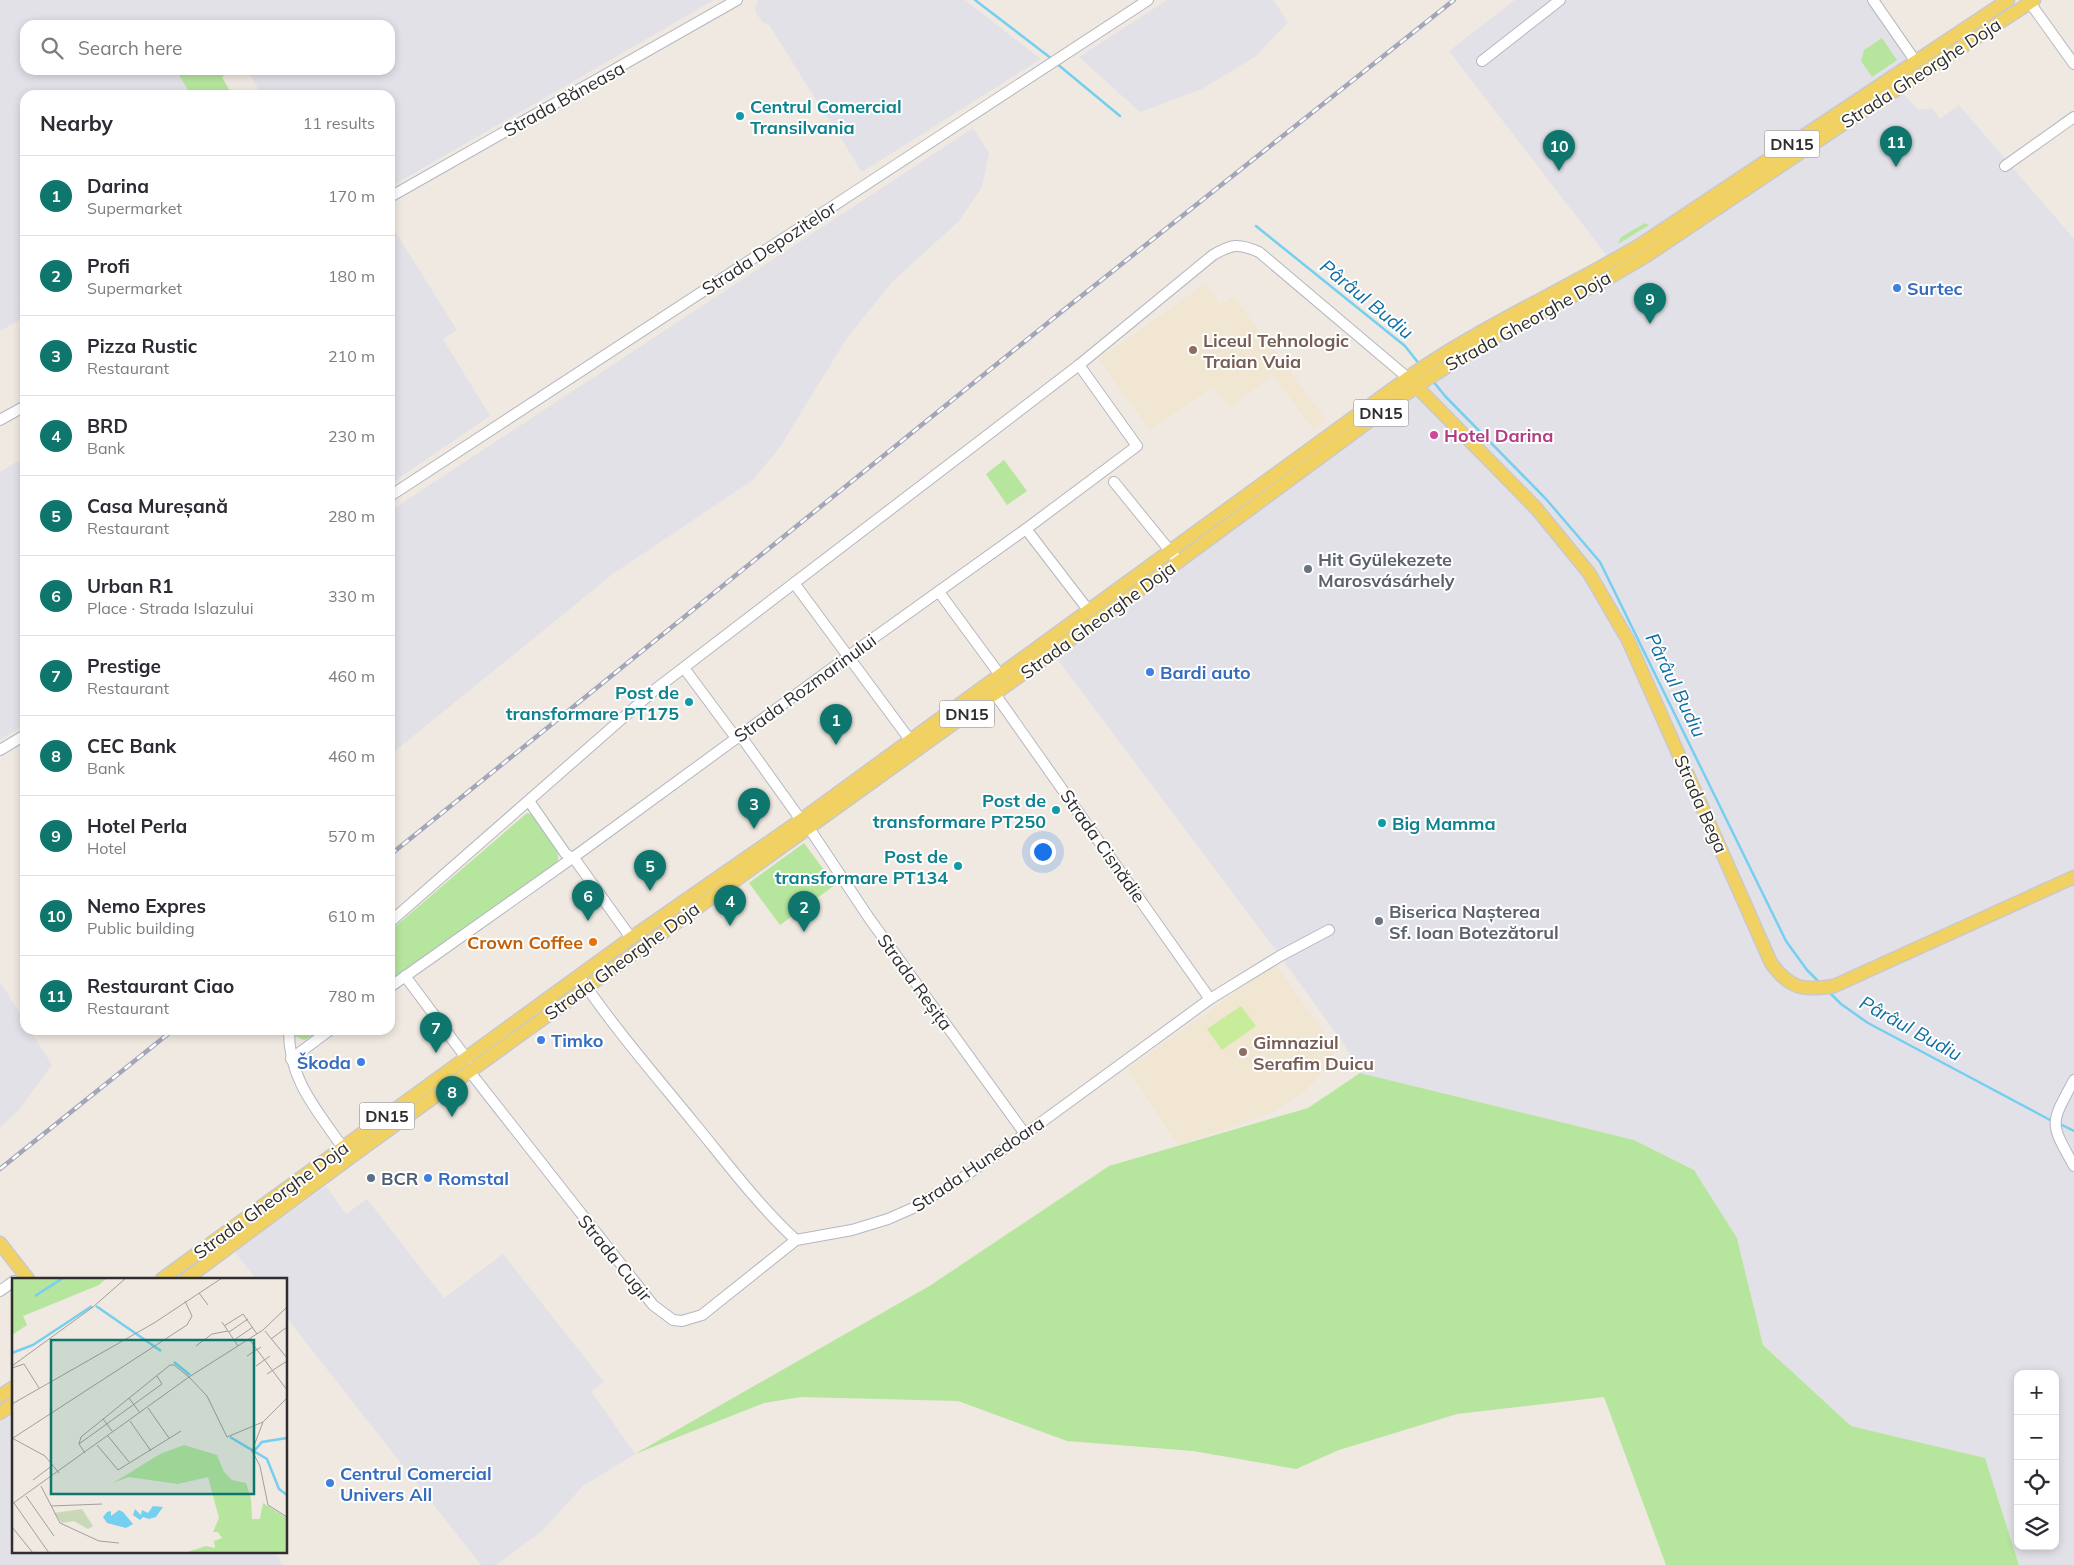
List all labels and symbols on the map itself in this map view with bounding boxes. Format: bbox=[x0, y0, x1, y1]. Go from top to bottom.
street label: Strada Gheorghe Doja bbox=[1837, 13, 2005, 133]
street label: Strada Băneasa bbox=[499, 56, 629, 142]
place label: Centrul Comercial Transilvania bbox=[750, 95, 902, 139]
marker: Centrul Comercial Transilvania bbox=[734, 110, 746, 122]
pin: 11 bbox=[1880, 126, 1912, 167]
pin: 10 bbox=[1543, 130, 1575, 171]
road number: DN15 bbox=[1764, 130, 1820, 158]
street label: Strada Depozitelor bbox=[697, 196, 841, 300]
water label: Pârâul Budiu bbox=[1315, 254, 1419, 344]
street label: Strada Gheorghe Doja bbox=[1441, 266, 1615, 376]
place label: Surtec bbox=[1907, 277, 1963, 300]
marker: Surtec bbox=[1891, 282, 1903, 294]
pin: 9 bbox=[1634, 283, 1666, 324]
place label: Liceul Tehnologic Traian Vuia bbox=[1203, 329, 1349, 373]
marker: Liceul Tehnologic Traian Vuia bbox=[1187, 344, 1199, 356]
road number: DN15 bbox=[1354, 399, 1408, 426]
place label: Hotel Darina bbox=[1444, 424, 1553, 447]
marker: Hotel Darina bbox=[1428, 429, 1440, 441]
place label: Hit Gyülekezete Marosvásárhely bbox=[1318, 548, 1455, 592]
street label: Strada Gheorghe Doja bbox=[1016, 556, 1180, 684]
marker: Hit Gyülekezete Marosvásárhely bbox=[1302, 563, 1314, 575]
street label: Strada Rozmarinului bbox=[729, 629, 881, 747]
water label: Pârâul Budiu bbox=[1640, 629, 1712, 741]
place label: Bardi auto bbox=[1160, 661, 1251, 684]
marker: Bardi auto bbox=[1144, 666, 1156, 678]
place label: Post de transformare PT175 bbox=[506, 681, 679, 725]
marker: Post de transformare PT175 bbox=[683, 696, 695, 708]
road number: DN15 bbox=[940, 701, 994, 728]
pin: 1 bbox=[820, 704, 852, 745]
street label: Strada Bega bbox=[1669, 751, 1733, 857]
street label: Strada Cisnădie bbox=[1055, 785, 1151, 907]
pin: 3 bbox=[738, 788, 770, 829]
place label: Post de transformare PT250 bbox=[873, 789, 1046, 833]
marker: Post de transformare PT250 bbox=[1050, 804, 1062, 816]
place label: Big Mamma bbox=[1392, 812, 1496, 835]
marker: Big Mamma bbox=[1376, 817, 1388, 829]
your location bbox=[1030, 839, 1056, 865]
place label: Post de transformare PT134 bbox=[775, 845, 948, 889]
pin: 5 bbox=[634, 850, 666, 891]
marker: Post de transformare PT134 bbox=[952, 860, 964, 872]
pin: 6 bbox=[572, 880, 604, 921]
pin: 4 bbox=[714, 885, 746, 926]
pin: 2 bbox=[788, 891, 820, 932]
street label: Strada Gheorghe Doja bbox=[540, 897, 704, 1025]
place label: Biserica Nașterea Sf. Ioan Botezătorul bbox=[1389, 900, 1559, 944]
marker: Biserica Nașterea Sf. Ioan Botezătorul bbox=[1373, 915, 1385, 927]
street label: Strada Reșița bbox=[872, 929, 958, 1035]
place label: Crown Coffee bbox=[467, 931, 583, 954]
marker: Crown Coffee bbox=[587, 936, 599, 948]
water label: Pârâul Budiu bbox=[1856, 990, 1966, 1066]
pin: 7 bbox=[420, 1012, 452, 1053]
place label: Timko bbox=[551, 1029, 603, 1052]
place label: Gimnaziul Serafim Duicu bbox=[1253, 1031, 1374, 1075]
marker: Timko bbox=[535, 1034, 547, 1046]
marker: Gimnaziul Serafim Duicu bbox=[1237, 1046, 1249, 1058]
place label: Škoda bbox=[297, 1051, 351, 1074]
marker: Škoda bbox=[355, 1056, 367, 1068]
pin: 8 bbox=[436, 1076, 468, 1117]
road number: DN15 bbox=[360, 1102, 414, 1130]
street label: Strada Hunedoara bbox=[907, 1111, 1049, 1217]
street label: Strada Gheorghe Doja bbox=[189, 1136, 353, 1264]
place label: BCR bbox=[381, 1167, 419, 1190]
place label: Romstal bbox=[438, 1167, 509, 1190]
marker: BCR bbox=[365, 1172, 377, 1184]
marker: Romstal bbox=[422, 1172, 434, 1184]
street label: Strada Cugir bbox=[573, 1210, 657, 1306]
inset map bbox=[12, 1278, 288, 1552]
place label: Centrul Comercial Univers All bbox=[340, 1462, 492, 1506]
marker: Centrul Comercial Univers All bbox=[324, 1477, 336, 1489]

